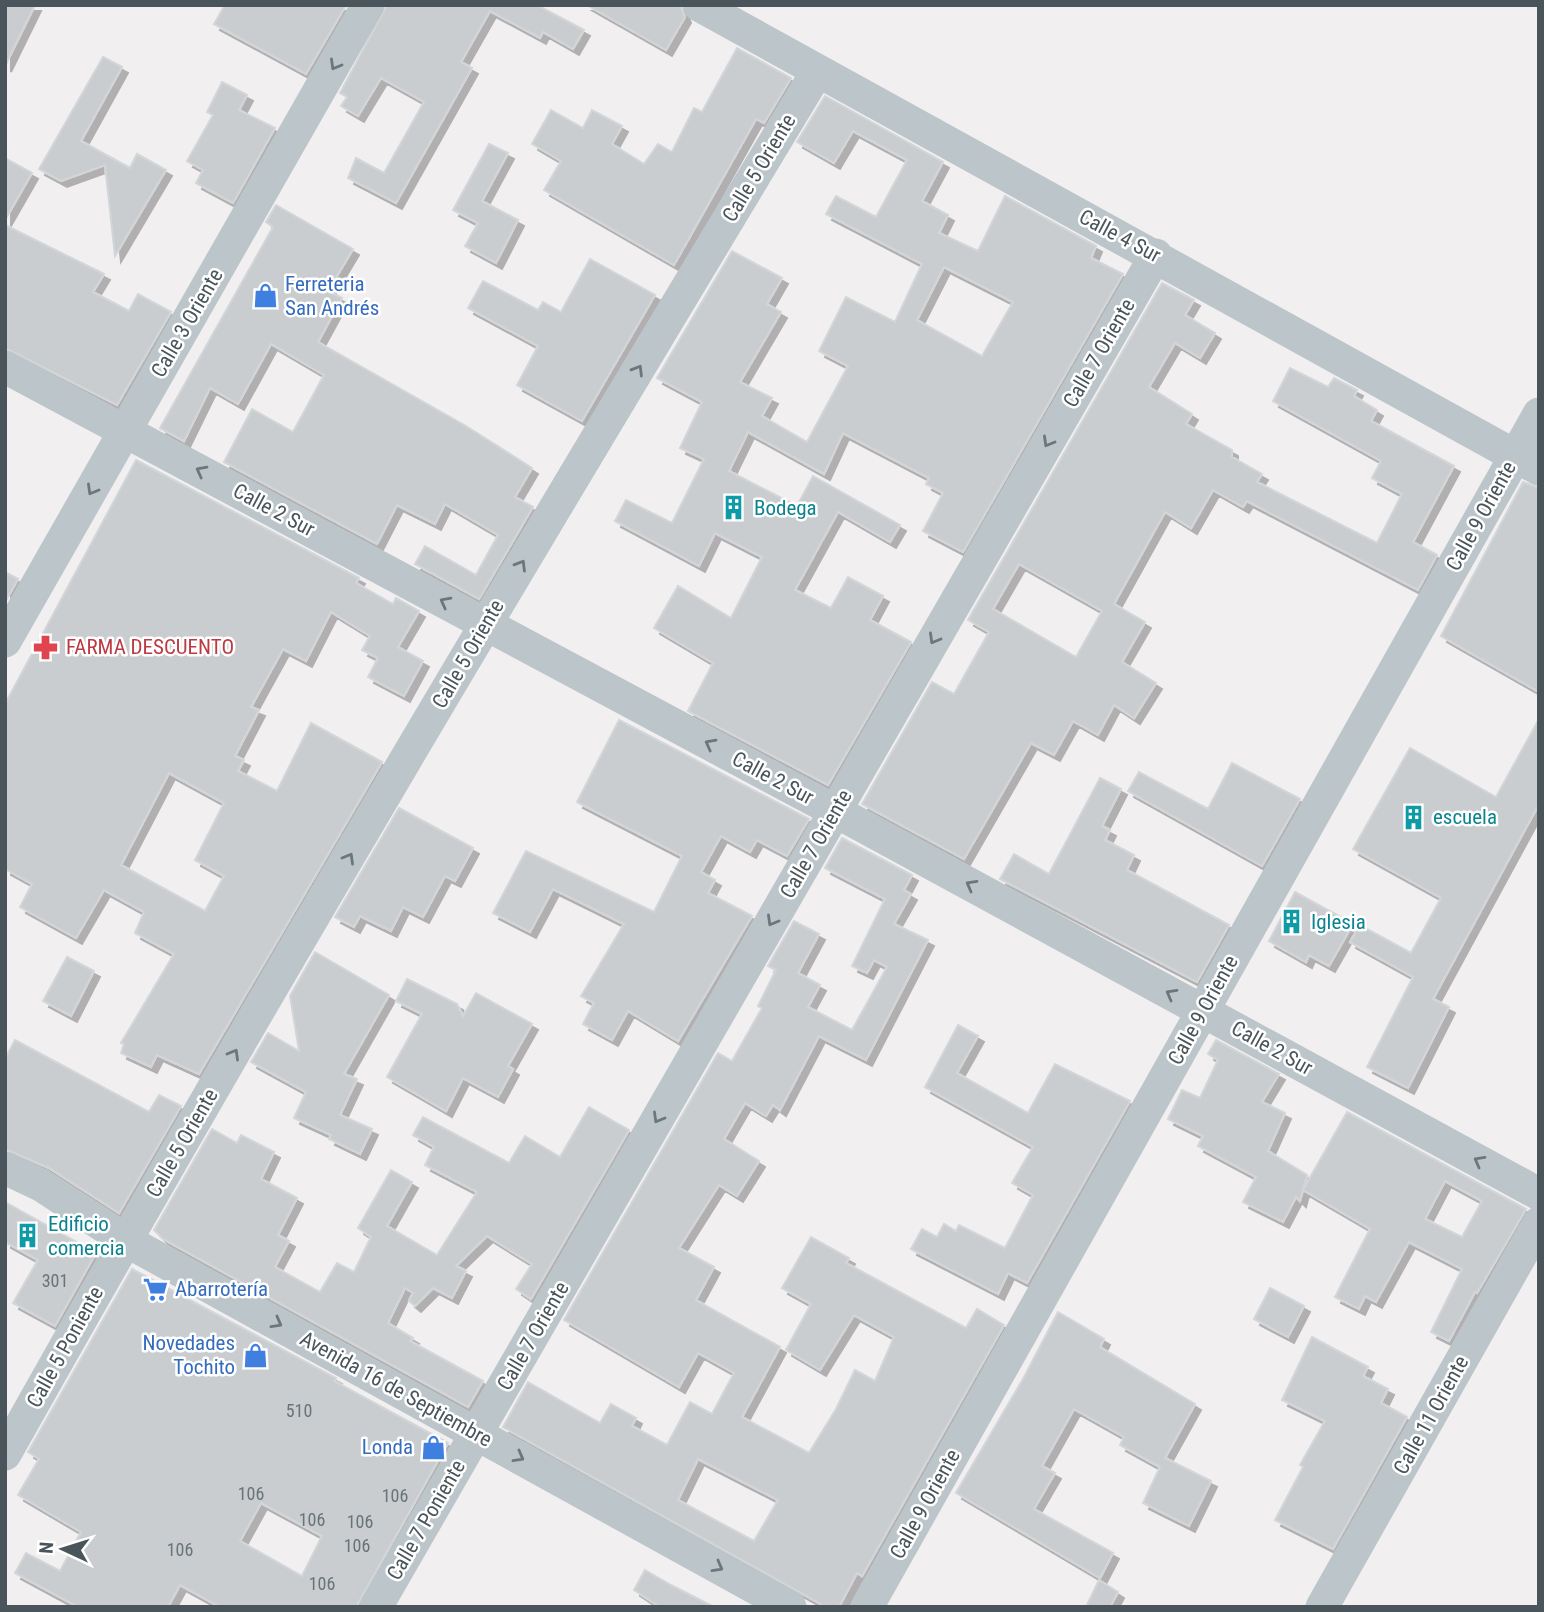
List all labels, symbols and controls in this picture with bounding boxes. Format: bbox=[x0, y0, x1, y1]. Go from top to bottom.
one-way arrow bbox=[330, 57, 343, 70]
street label: Calle 5 Oriente bbox=[717, 110, 801, 226]
street label: Calle 4 Sur bbox=[1075, 205, 1165, 267]
street label: Calle 3 Oriente bbox=[146, 264, 228, 382]
place label: Ferreteria San Andrés bbox=[285, 272, 379, 320]
shop icon: Ferreteria San Andrés bbox=[251, 282, 279, 310]
street label: Calle 7 Oriente bbox=[1058, 294, 1140, 412]
one-way arrow bbox=[629, 364, 642, 377]
one-way arrow bbox=[1043, 434, 1056, 447]
street label: Calle 9 Oriente bbox=[1441, 457, 1521, 575]
one-way arrow bbox=[196, 466, 209, 479]
street label: Calle 2 Sur bbox=[229, 479, 319, 541]
one-way arrow bbox=[87, 483, 100, 495]
building icon: Bodega bbox=[720, 494, 748, 522]
place label: Bodega bbox=[754, 496, 817, 520]
one-way arrow bbox=[512, 559, 525, 572]
street label: Calle 5 Oriente bbox=[427, 595, 509, 713]
one-way arrow bbox=[440, 596, 452, 610]
one-way arrow bbox=[930, 631, 943, 644]
pharmacy icon: FARMA DESCUENTO bbox=[32, 633, 60, 661]
place label: FARMA DESCUENTO bbox=[66, 635, 234, 659]
one-way arrow bbox=[705, 739, 718, 752]
street label: Calle 2 Sur bbox=[728, 747, 818, 809]
street label: Calle 7 Oriente bbox=[775, 785, 857, 903]
building icon: escuela bbox=[1399, 803, 1427, 831]
place label: escuela bbox=[1433, 805, 1497, 829]
one-way arrow bbox=[341, 852, 354, 865]
one-way arrow bbox=[966, 880, 979, 893]
building icon: Iglesia bbox=[1277, 908, 1305, 936]
place label: Iglesia bbox=[1311, 910, 1366, 934]
one-way arrow bbox=[767, 913, 780, 926]
street label: Calle 9 Oriente bbox=[1163, 951, 1243, 1069]
one-way arrow bbox=[1166, 988, 1179, 1002]
street label: Calle 2 Sur bbox=[1227, 1016, 1317, 1080]
one-way arrow bbox=[226, 1048, 239, 1061]
street label: Calle 5 Oriente bbox=[141, 1084, 223, 1202]
one-way arrow bbox=[653, 1110, 666, 1123]
one-way arrow bbox=[1474, 1156, 1486, 1169]
place label: Edificio comercia bbox=[48, 1212, 125, 1260]
building icon: Edificio comercia bbox=[14, 1222, 42, 1250]
house number: 301 bbox=[42, 1270, 68, 1291]
supermarket icon: Abarrotería bbox=[141, 1275, 169, 1303]
place label: Abarrotería bbox=[175, 1277, 268, 1301]
street label: Calle 7 Oriente bbox=[492, 1277, 574, 1395]
street label: Calle 5 Poniente bbox=[22, 1282, 108, 1412]
one-way arrow bbox=[269, 1315, 282, 1328]
street label: Avenida 16 de Septiembre bbox=[296, 1326, 496, 1452]
place label: Novedades Tochito bbox=[143, 1331, 235, 1379]
shop icon: Novedades Tochito bbox=[241, 1341, 269, 1369]
street label: Calle 11 Oriente bbox=[1389, 1351, 1474, 1478]
house number: 510 bbox=[286, 1400, 312, 1421]
shop icon: Londa bbox=[419, 1433, 447, 1461]
place label: Londa bbox=[362, 1435, 413, 1459]
street label: Calle 9 Oriente bbox=[885, 1445, 965, 1563]
one-way arrow bbox=[511, 1449, 524, 1462]
street label: Calle 7 Poniente bbox=[382, 1456, 470, 1584]
house number: 106 bbox=[238, 1483, 264, 1504]
house number: 106 bbox=[382, 1485, 408, 1506]
house number: 106 bbox=[299, 1509, 325, 1530]
house number: 106 bbox=[347, 1511, 373, 1532]
north arrow bbox=[28, 1514, 98, 1584]
house number: 106 bbox=[344, 1535, 370, 1556]
house number: 106 bbox=[167, 1539, 193, 1560]
text: N bbox=[35, 1541, 58, 1554]
one-way arrow bbox=[711, 1559, 723, 1572]
house number: 106 bbox=[309, 1573, 335, 1594]

